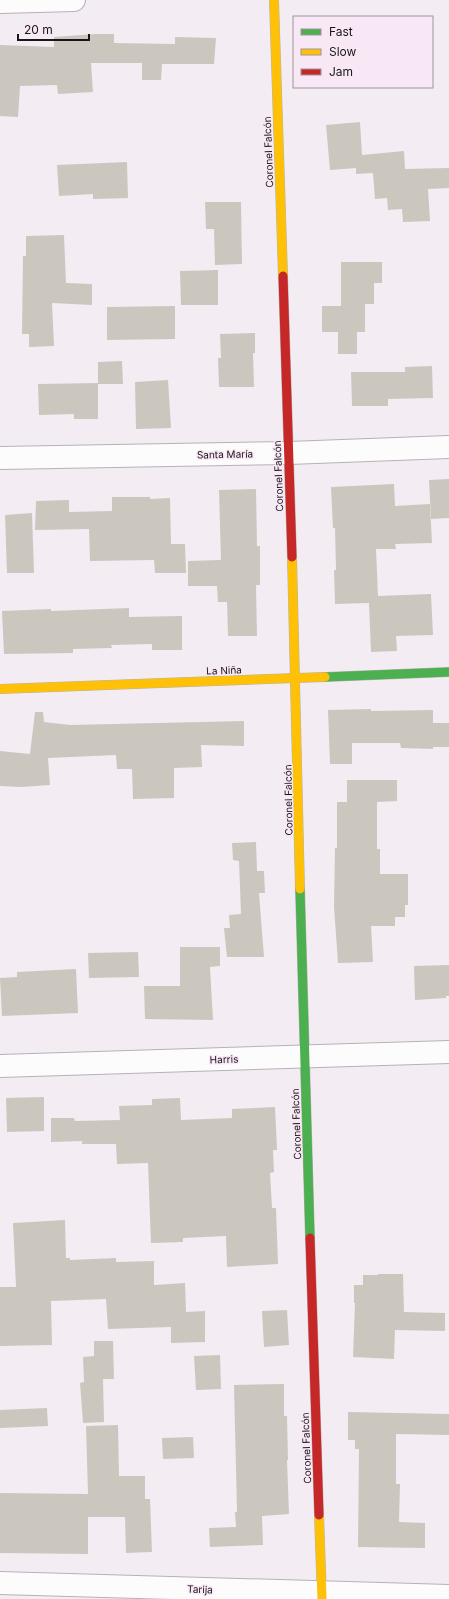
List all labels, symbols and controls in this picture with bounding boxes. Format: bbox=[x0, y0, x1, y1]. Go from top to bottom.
scale bar bbox=[18, 16, 89, 42]
legend bbox=[293, 16, 433, 88]
text: 20 m bbox=[24, 22, 53, 37]
text: Fast bbox=[329, 24, 353, 39]
text: Slow bbox=[329, 44, 357, 59]
text: Jam bbox=[329, 64, 353, 79]
street label: Coronel Falcón bbox=[261, 116, 275, 188]
street label: Coronel Falcón bbox=[271, 440, 285, 512]
street label: Santa María bbox=[197, 448, 253, 460]
street label: La Niña bbox=[206, 663, 242, 677]
street label: Coronel Falcón bbox=[281, 764, 295, 836]
street label: Harris bbox=[210, 1053, 238, 1065]
street label: Coronel Falcón bbox=[289, 1088, 303, 1160]
street label: Coronel Falcón bbox=[299, 1412, 313, 1484]
street label: Tarija bbox=[187, 1583, 213, 1595]

